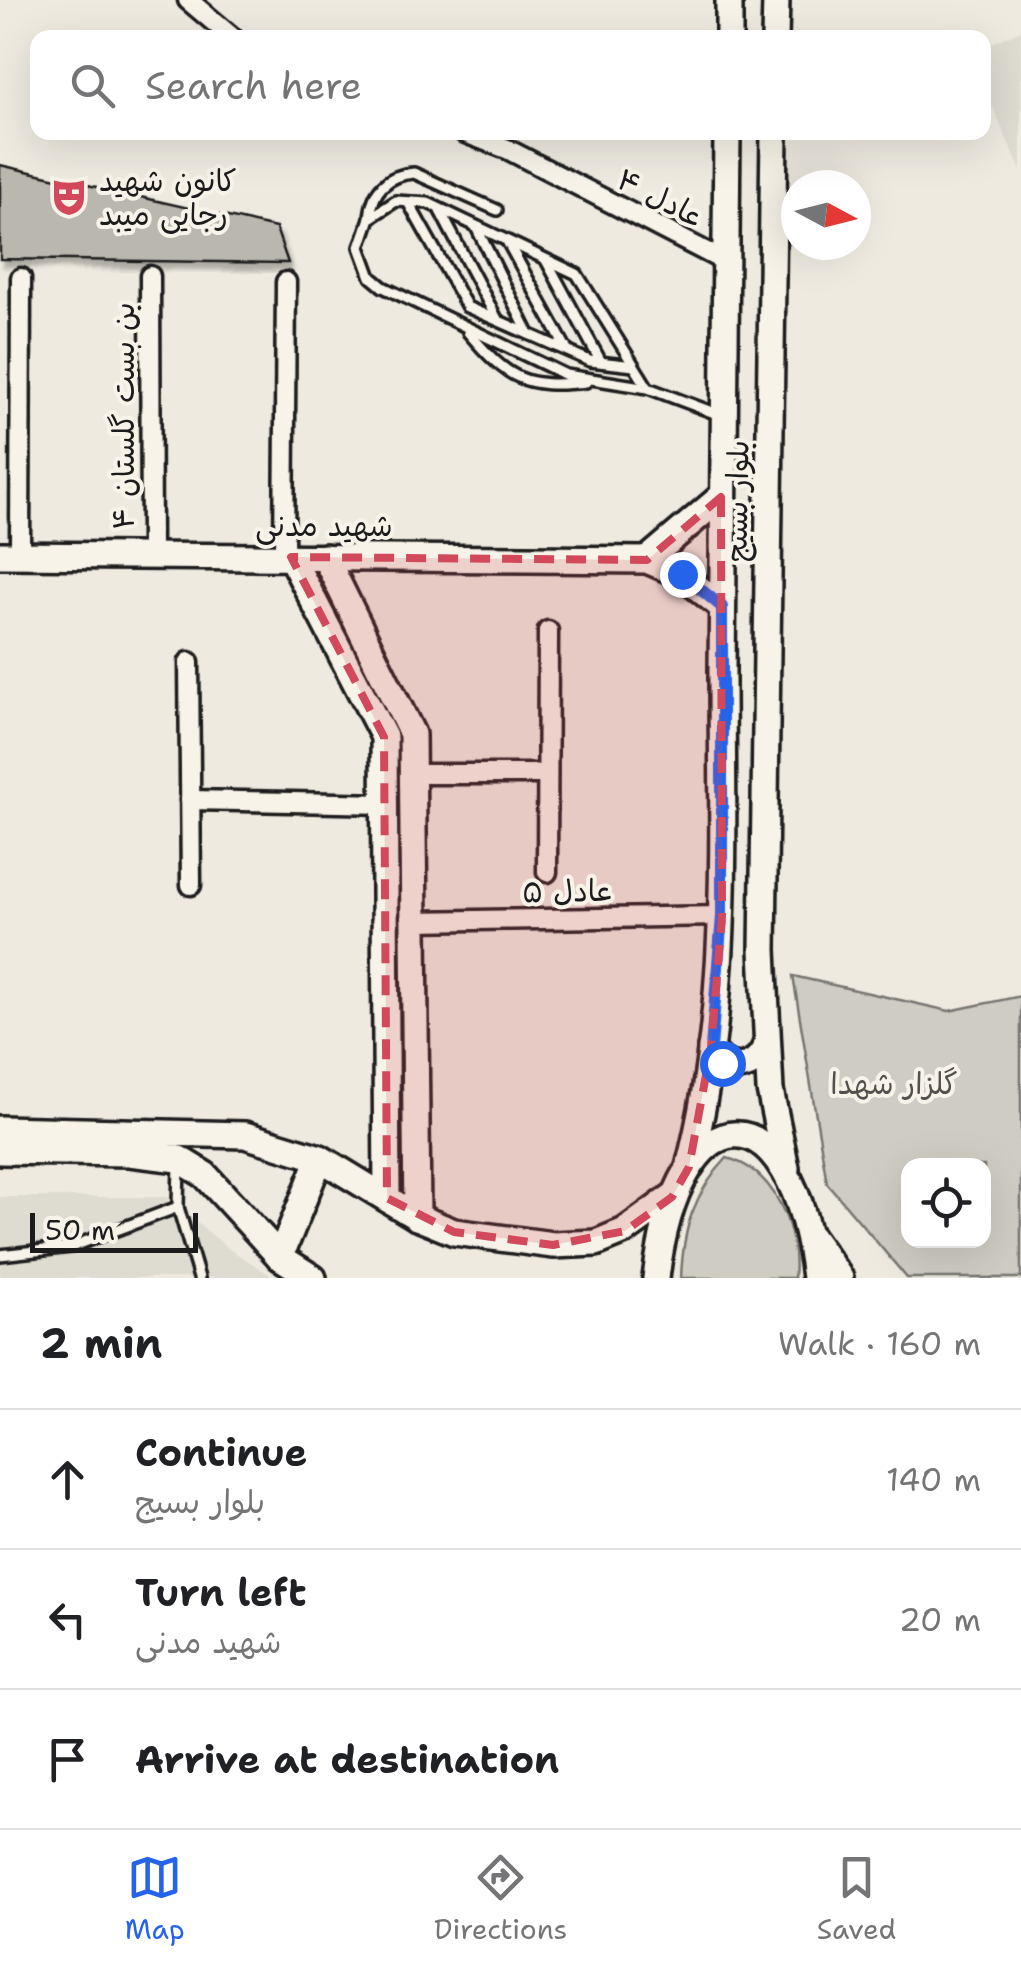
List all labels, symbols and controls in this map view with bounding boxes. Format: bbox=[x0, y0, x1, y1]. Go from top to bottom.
search box bbox=[30, 30, 991, 140]
icon: search bbox=[65, 58, 120, 113]
text: Search here bbox=[145, 60, 362, 111]
street label: عادل ۴ bbox=[610, 158, 712, 238]
place label: کانون شهید رجایی میبد bbox=[99, 160, 237, 235]
north arrow bbox=[781, 170, 871, 260]
theatre icon: کانون شهید رجایی میبد bbox=[48, 176, 90, 218]
street label: بن بست گلستان ۴ bbox=[103, 302, 144, 530]
street label: بلوار بسیج bbox=[715, 440, 759, 562]
street label: شهید مدنی bbox=[255, 505, 393, 546]
route end bbox=[660, 552, 706, 598]
street label: عادل ۵ bbox=[522, 870, 614, 912]
route start bbox=[700, 1041, 746, 1087]
park label: گلزار شهدا bbox=[830, 1063, 958, 1104]
map controls bbox=[901, 1158, 991, 1248]
button: locate bbox=[901, 1158, 991, 1248]
scale bar bbox=[30, 1208, 198, 1252]
text: 50 m bbox=[45, 1211, 115, 1249]
text: 2 min bbox=[40, 1315, 162, 1371]
text: Walk · 160 m bbox=[778, 1322, 981, 1365]
text: Continue bbox=[135, 1427, 307, 1478]
icon: ahead bbox=[40, 1452, 95, 1507]
text: 140 m bbox=[886, 1458, 981, 1501]
text: بلوار بسیج bbox=[135, 1480, 265, 1523]
text: Turn left bbox=[135, 1567, 307, 1618]
icon: left bbox=[40, 1592, 95, 1647]
text: 20 m bbox=[899, 1598, 981, 1641]
text: شهید مدنی bbox=[135, 1620, 281, 1663]
icon: arrive bbox=[40, 1732, 95, 1787]
text: Arrive at destination bbox=[135, 1734, 559, 1785]
tab: Map bbox=[125, 1850, 185, 1948]
tab: Directions bbox=[434, 1850, 567, 1948]
tab: Saved bbox=[817, 1850, 896, 1948]

